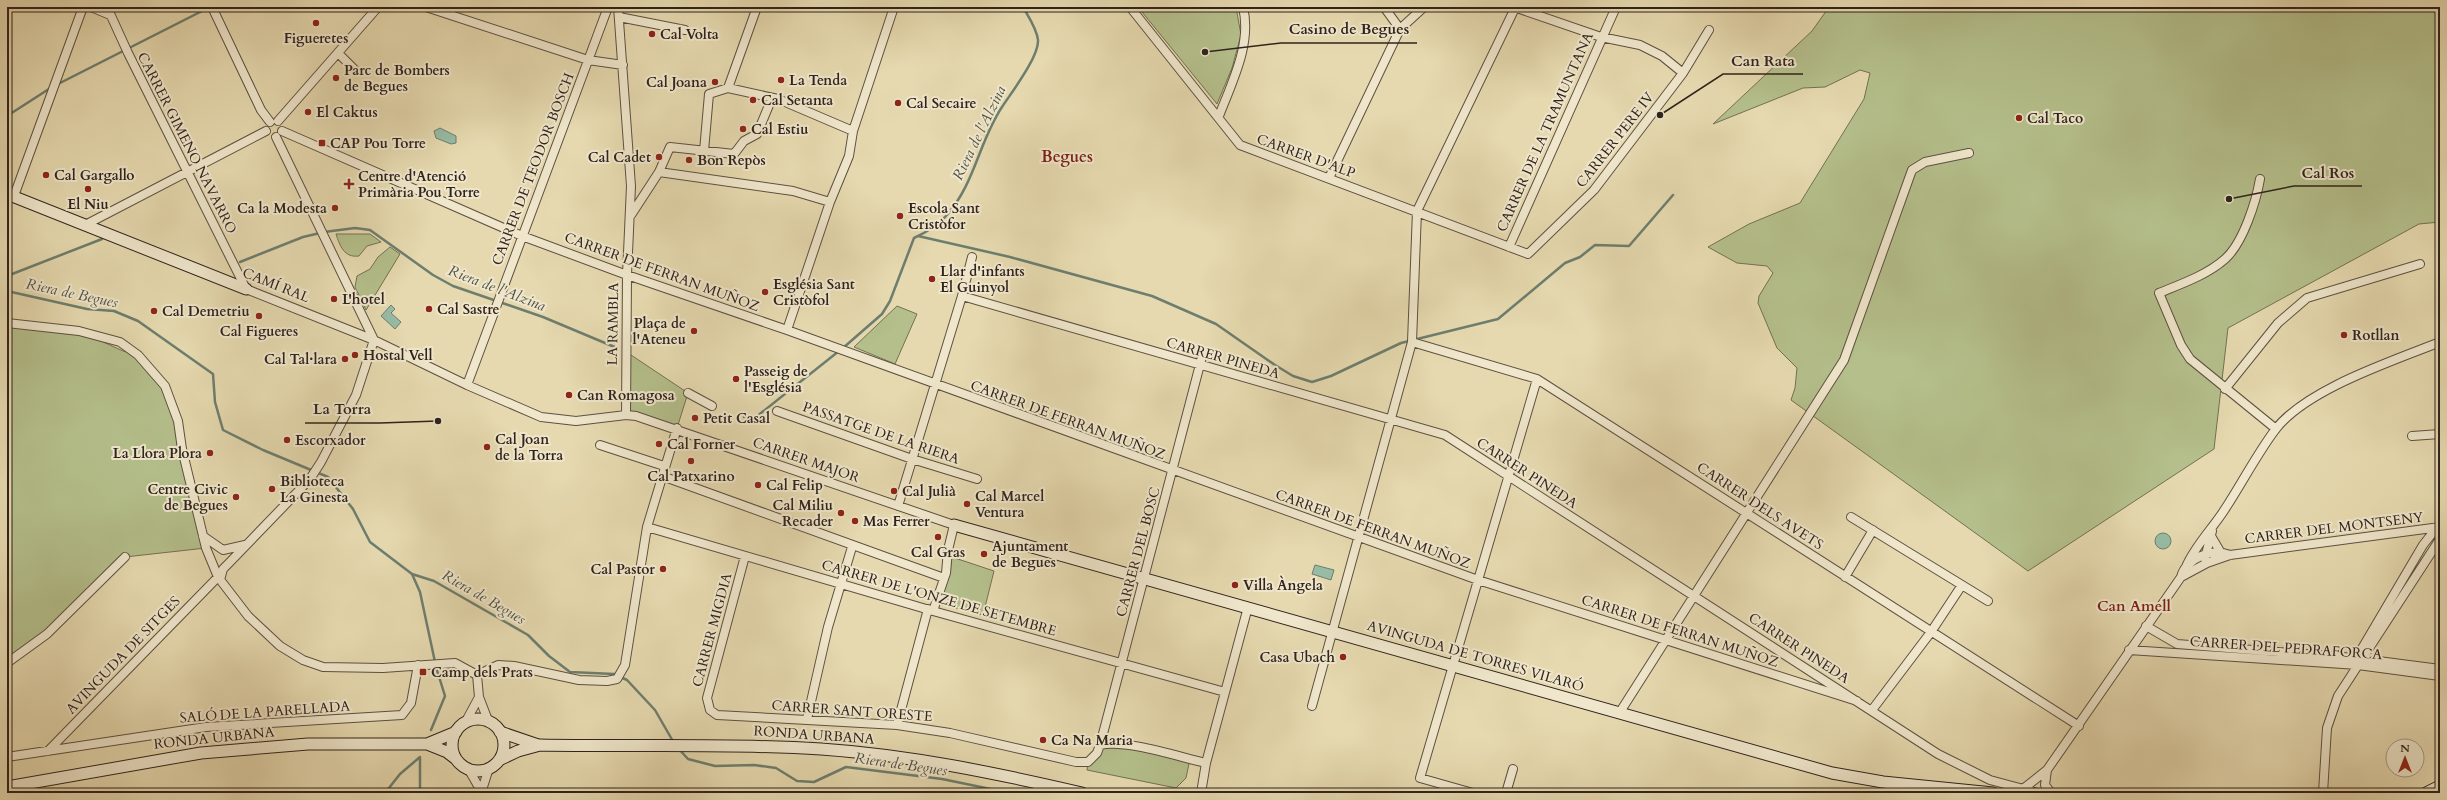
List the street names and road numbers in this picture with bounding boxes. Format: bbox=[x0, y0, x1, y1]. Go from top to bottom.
street label: CARRER DE LA TRAMUNTANA bbox=[1492, 29, 1598, 235]
street label: CARRER GIMENO NAVARRO bbox=[133, 49, 241, 237]
street label: CARRER DE TEODOR BOSCH bbox=[487, 70, 579, 268]
street label: CARRER PERE IV bbox=[1572, 88, 1659, 192]
street label: CARRER D'ALP bbox=[1254, 129, 1358, 183]
street label: CARRER DE FERRAN MUÑOZ bbox=[562, 228, 762, 316]
street label: CAMÍ RAL bbox=[240, 263, 313, 307]
street label: LA RAMBLA bbox=[603, 282, 623, 366]
street label: CARRER PINEDA bbox=[1164, 333, 1282, 383]
street label: CARRER DE FERRAN MUÑOZ bbox=[968, 376, 1168, 464]
street label: PASSATGE DE LA RIERA bbox=[800, 397, 962, 469]
street label: CARRER MAJOR bbox=[750, 433, 862, 487]
street label: CARRER PINEDA bbox=[1473, 433, 1581, 513]
street label: CARRER DELS AVETS bbox=[1693, 458, 1827, 554]
street label: CARRER DEL BOSC bbox=[1112, 485, 1165, 619]
street label: CARRER DE FERRAN MUÑOZ bbox=[1273, 485, 1473, 573]
street label: CARRER DEL MONTSENY bbox=[2244, 508, 2425, 548]
street label: CARRER DE L'ONZE DE SETEMBRE bbox=[819, 555, 1059, 641]
street label: CARRER MIGDIA bbox=[688, 571, 736, 689]
street label: CARRER DE FERRAN MUÑOZ bbox=[1579, 590, 1781, 672]
street label: AVINGUDA DE SITGES bbox=[62, 592, 184, 718]
street label: CARRER PINEDA bbox=[1745, 608, 1853, 688]
street label: AVINGUDA DE TORRES VILARÓ bbox=[1365, 616, 1586, 696]
street label: CARRER DEL PEDRAFORCA bbox=[2189, 632, 2383, 664]
street label: CARRER SANT ORESTE bbox=[771, 696, 934, 726]
street label: SALÓ DE LA PARELLADA bbox=[179, 697, 351, 727]
street label: RONDA URBANA bbox=[753, 721, 875, 749]
street label: RONDA URBANA bbox=[153, 722, 275, 754]

